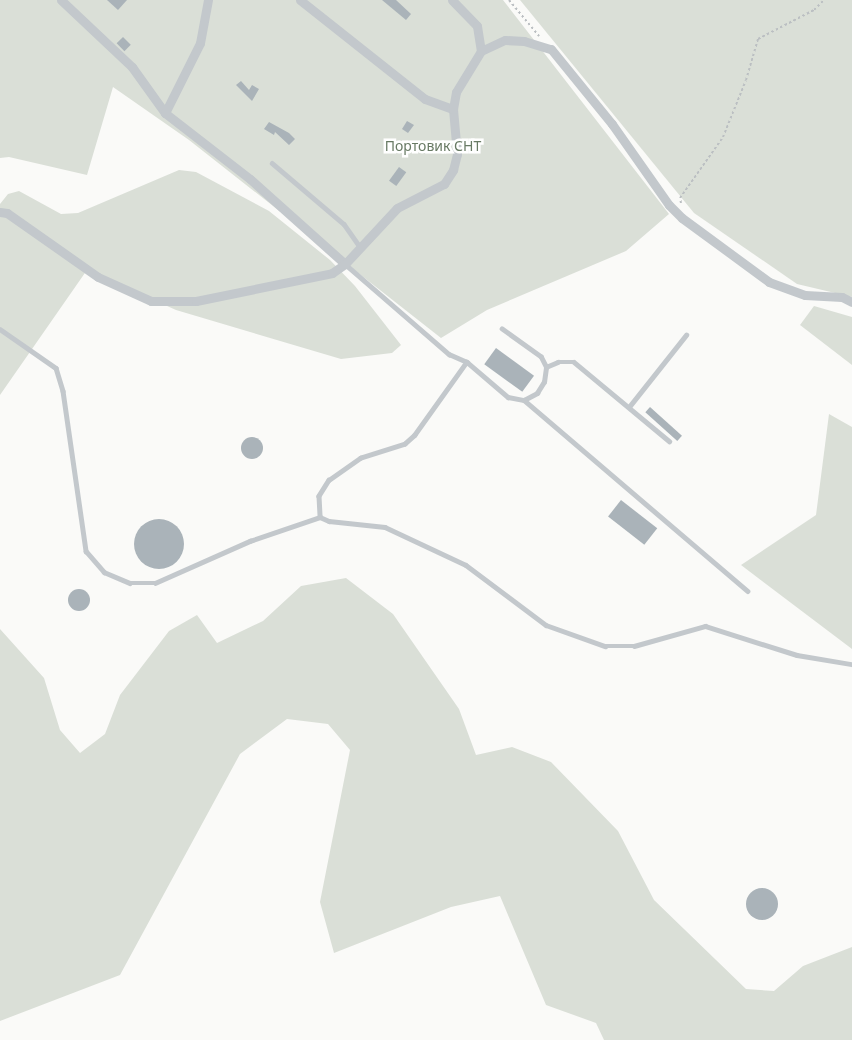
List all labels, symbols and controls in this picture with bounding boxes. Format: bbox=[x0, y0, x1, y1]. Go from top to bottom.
park label: Портовик СНТ bbox=[385, 138, 481, 154]

